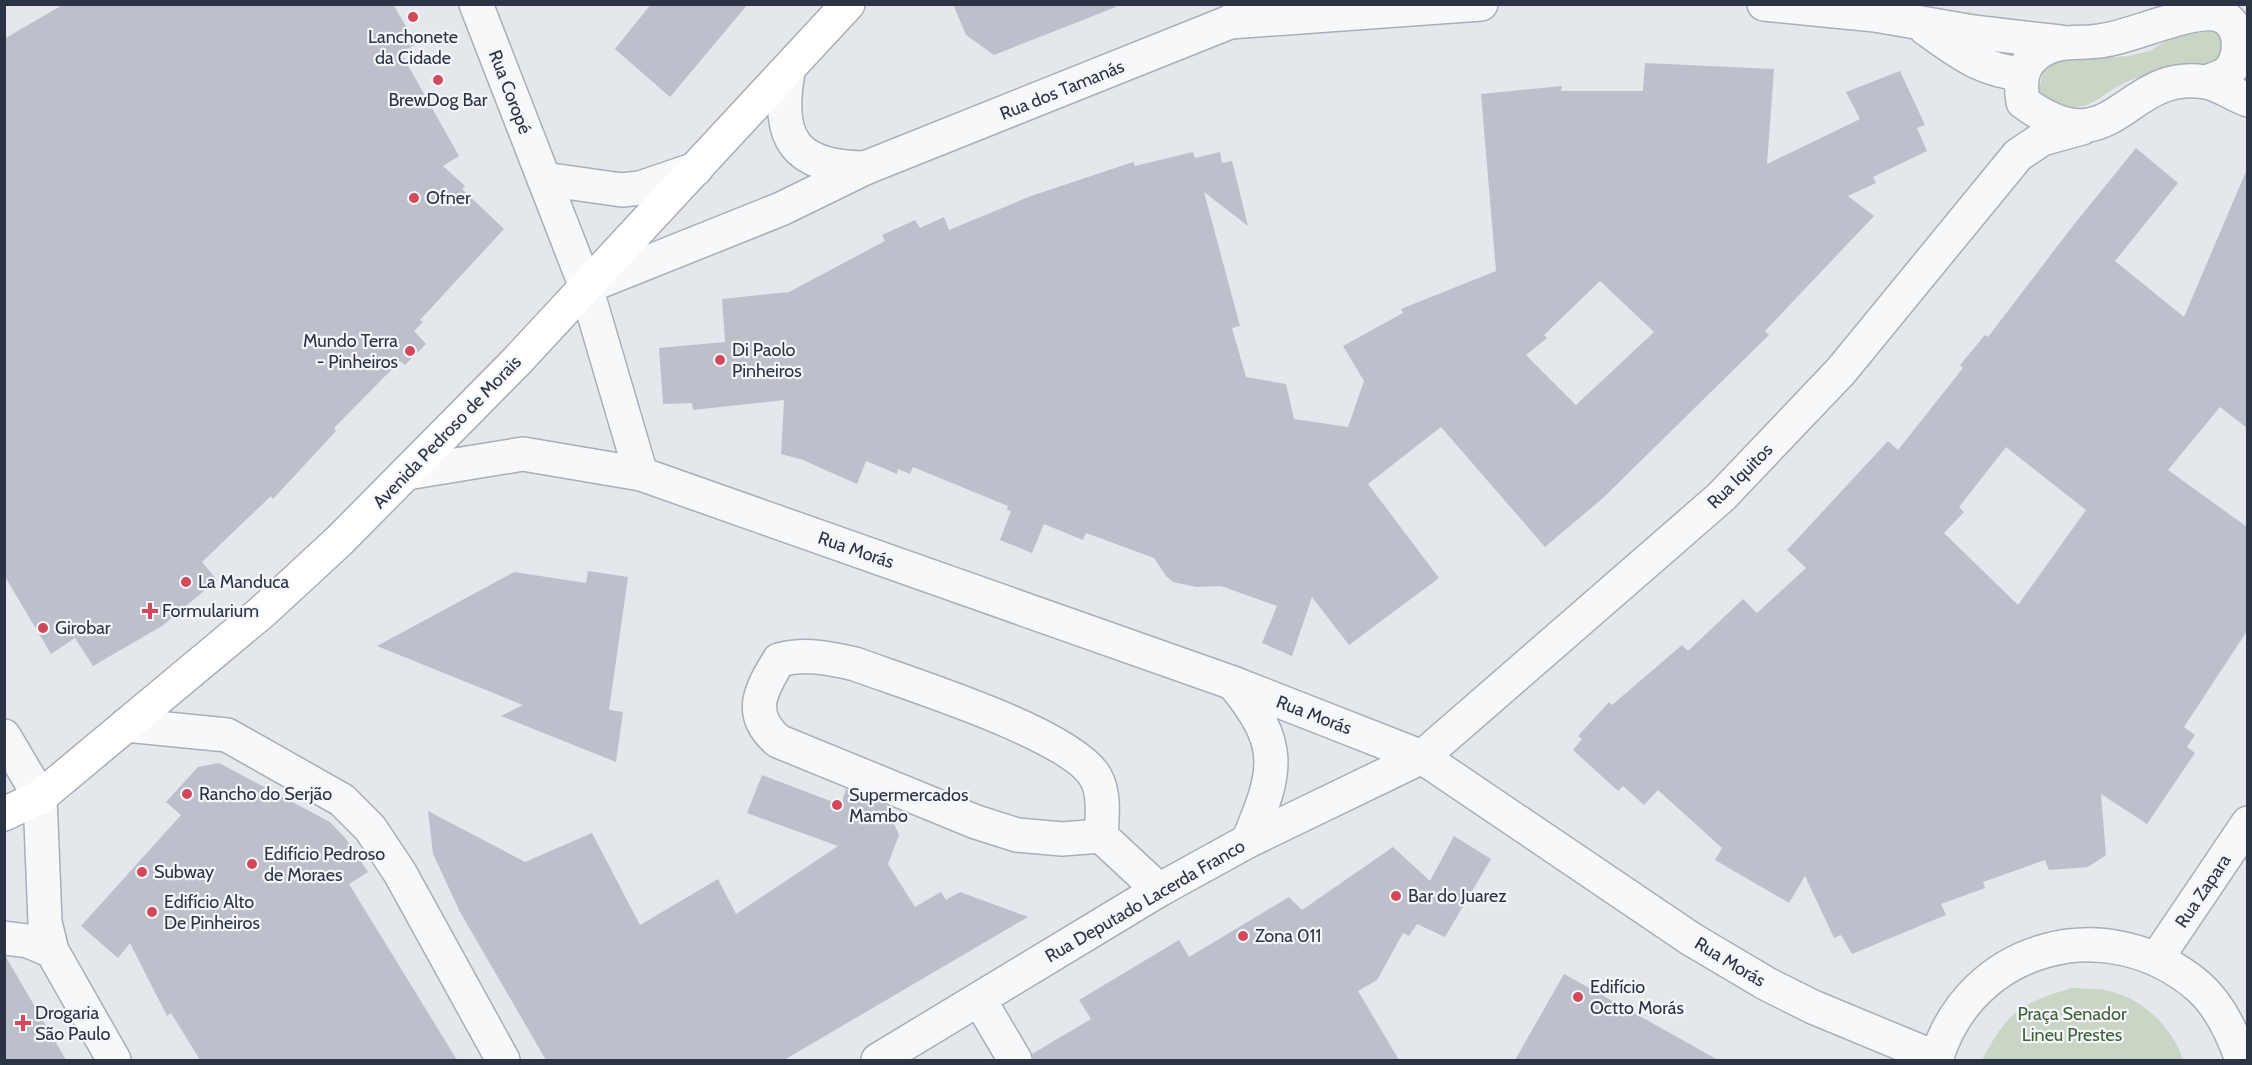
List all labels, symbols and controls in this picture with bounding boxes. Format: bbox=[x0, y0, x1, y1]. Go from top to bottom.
marker: Lanchonete da Cidade bbox=[406, 10, 420, 24]
place label: Lanchonete da Cidade bbox=[368, 26, 458, 69]
street label: Rua Coropé bbox=[484, 47, 536, 137]
street label: Rua dos Tamanás bbox=[997, 55, 1127, 125]
marker: BrewDog Bar bbox=[431, 73, 445, 87]
place label: BrewDog Bar bbox=[388, 89, 488, 111]
place label: Ofner bbox=[426, 187, 471, 209]
marker: Ofner bbox=[407, 191, 421, 205]
place label: Mundo Terra - Pinheiros bbox=[303, 330, 398, 373]
place label: Di Paolo Pinheiros bbox=[732, 339, 802, 382]
marker: Mundo Terra - Pinheiros bbox=[403, 344, 417, 358]
street label: Avenida Pedroso de Morais bbox=[368, 351, 526, 513]
marker: Di Paolo Pinheiros bbox=[713, 353, 727, 367]
street label: Rua Iquitos bbox=[1703, 439, 1777, 513]
street label: Rua Morás bbox=[815, 527, 897, 573]
place label: La Manduca bbox=[198, 571, 290, 593]
marker: La Manduca bbox=[179, 575, 193, 589]
place label: Formularium bbox=[162, 600, 259, 622]
marker: Formularium bbox=[143, 604, 157, 618]
place label: Girobar bbox=[55, 617, 111, 639]
marker: Girobar bbox=[36, 621, 50, 635]
street label: Rua Morás bbox=[1273, 691, 1355, 739]
place label: Rancho do Serjão bbox=[199, 783, 332, 805]
place label: Supermercados Mambo bbox=[849, 784, 968, 827]
marker: Rancho do Serjão bbox=[180, 787, 194, 801]
marker: Supermercados Mambo bbox=[830, 798, 844, 812]
street label: Rua Deputado Lacerda Franco bbox=[1041, 835, 1249, 967]
place label: Edifício Pedroso de Moraes bbox=[264, 843, 385, 886]
street label: Rua Zapara bbox=[2170, 850, 2236, 932]
marker: Edifício Pedroso de Moraes bbox=[245, 857, 259, 871]
place label: Subway bbox=[154, 861, 214, 883]
marker: Subway bbox=[135, 865, 149, 879]
place label: Bar do Juarez bbox=[1408, 885, 1507, 907]
marker: Bar do Juarez bbox=[1389, 889, 1403, 903]
place label: Edifício Alto De Pinheiros bbox=[164, 891, 260, 934]
marker: Edifício Alto De Pinheiros bbox=[145, 905, 159, 919]
place label: Zona 011 bbox=[1255, 925, 1321, 947]
marker: Zona 011 bbox=[1236, 929, 1250, 943]
street label: Rua Morás bbox=[1691, 932, 1769, 992]
place label: Edifício Octto Morás bbox=[1590, 976, 1684, 1019]
marker: Edifício Octto Morás bbox=[1571, 990, 1585, 1004]
place label: Drogaria São Paulo bbox=[35, 1002, 110, 1045]
park label: Praça Senador Lineu Prestes bbox=[2017, 1003, 2127, 1046]
marker: Drogaria São Paulo bbox=[16, 1016, 30, 1030]

